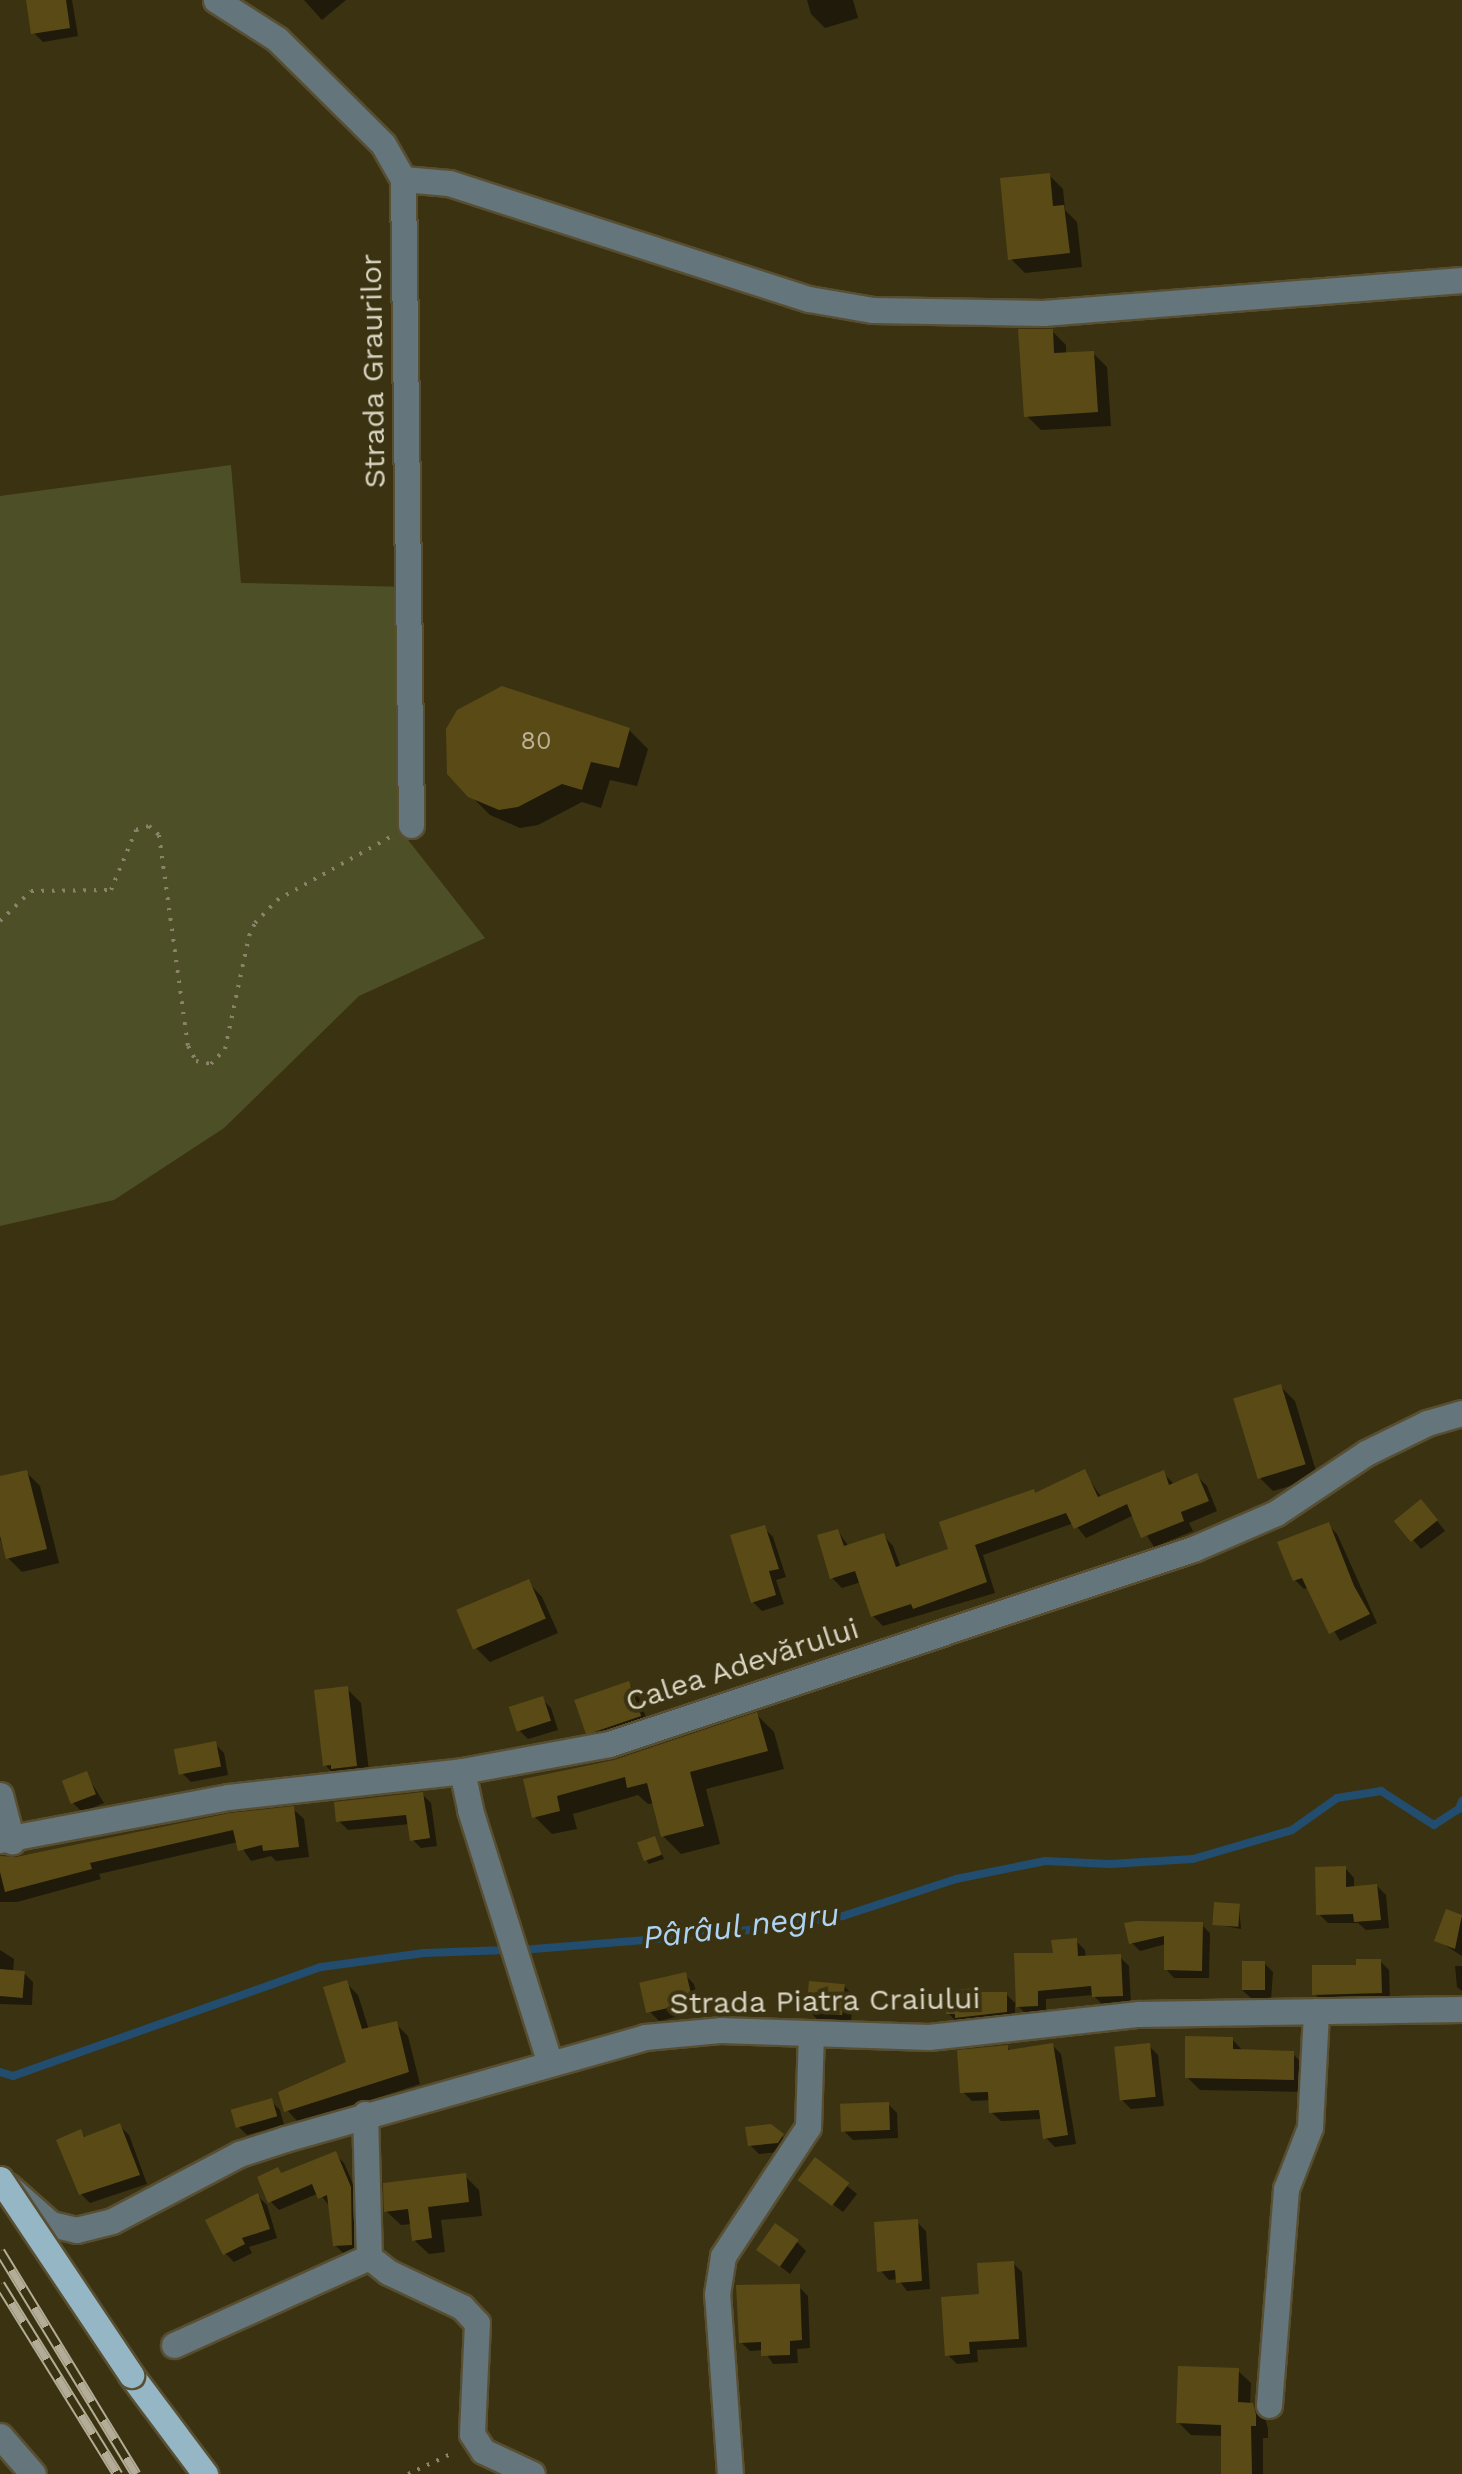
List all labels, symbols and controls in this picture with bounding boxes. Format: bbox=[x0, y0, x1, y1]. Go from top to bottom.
street label: Strada Graurilor bbox=[353, 253, 393, 489]
house number: 80 bbox=[521, 726, 551, 756]
street label: Calea Adevărului bbox=[620, 1610, 864, 1720]
water label: Pârâul negru bbox=[640, 1895, 842, 1957]
street label: Strada Piatra Craiului bbox=[668, 1980, 982, 2022]

